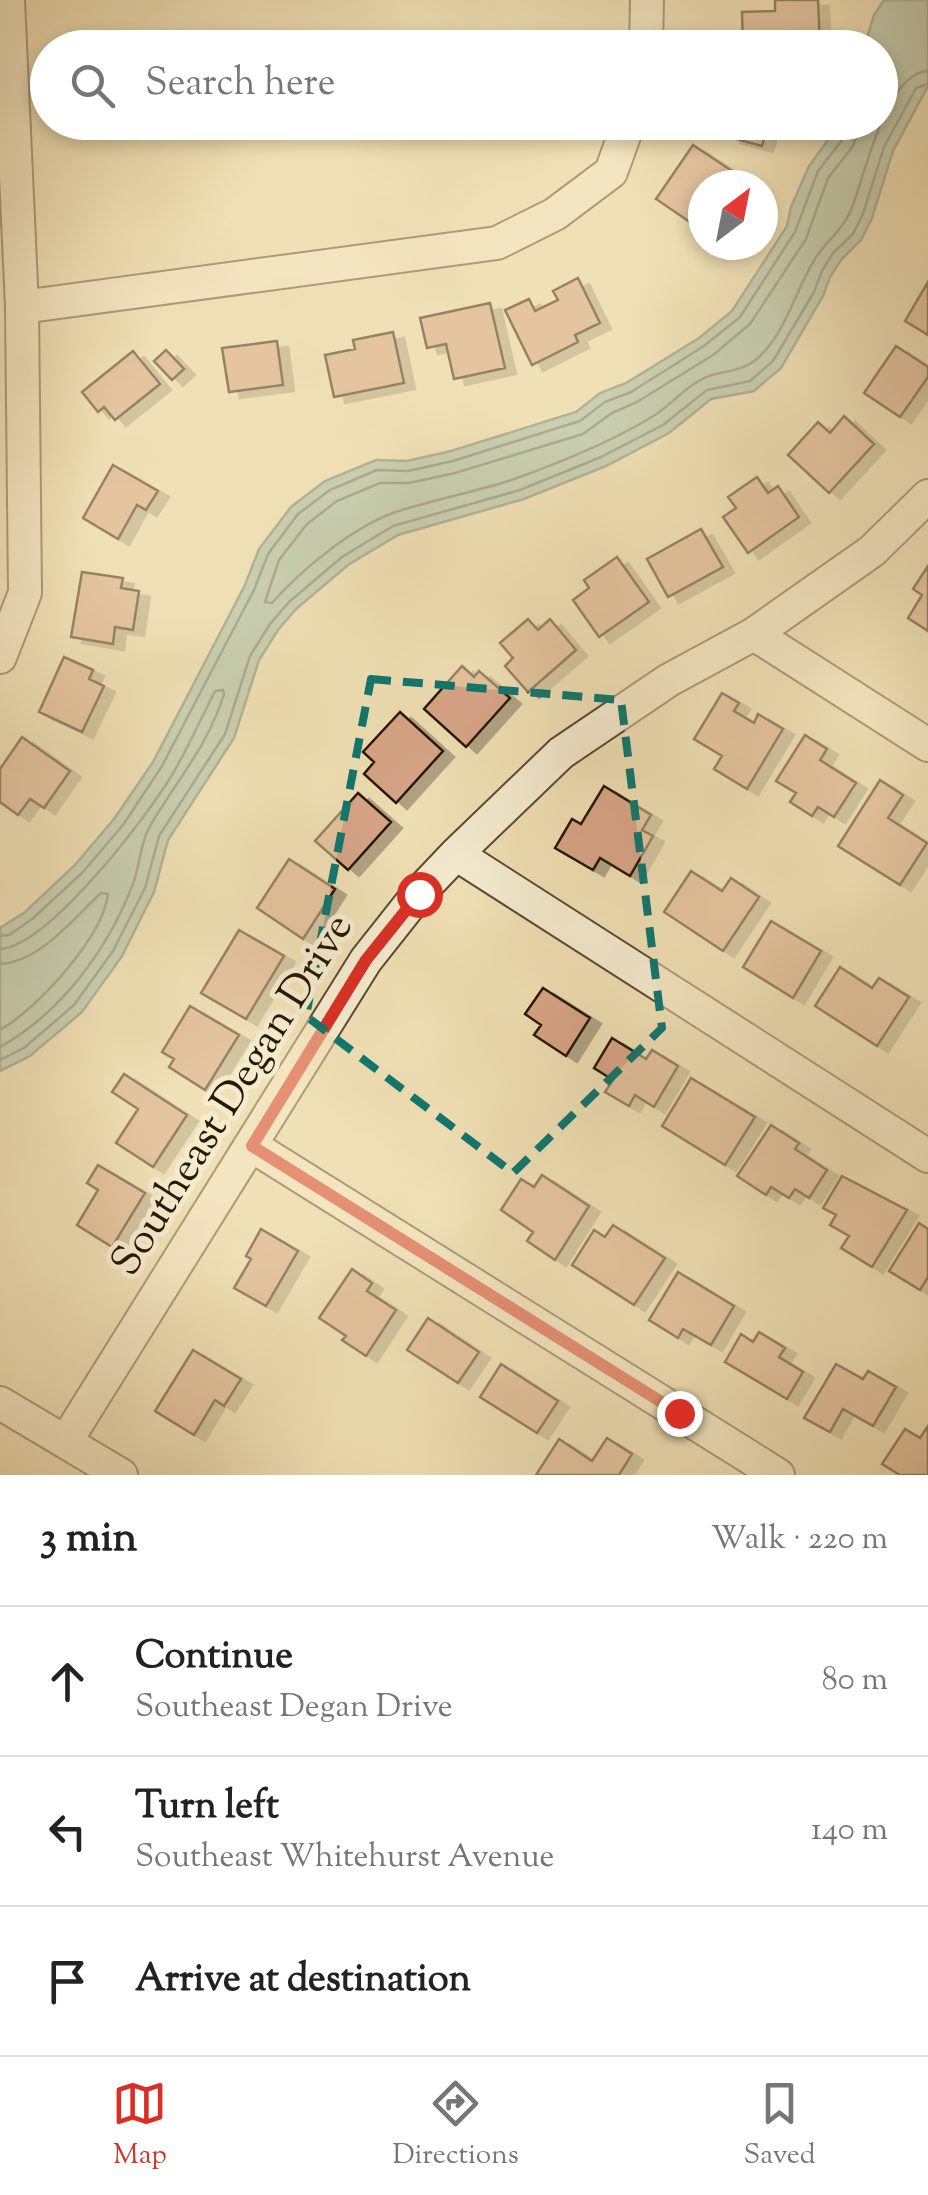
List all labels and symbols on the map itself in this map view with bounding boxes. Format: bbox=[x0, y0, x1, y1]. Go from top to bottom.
north arrow bbox=[688, 170, 778, 260]
route start bbox=[397, 872, 443, 918]
street label: Southeast Degan Drive bbox=[98, 903, 370, 1289]
route end bbox=[657, 1391, 703, 1437]

